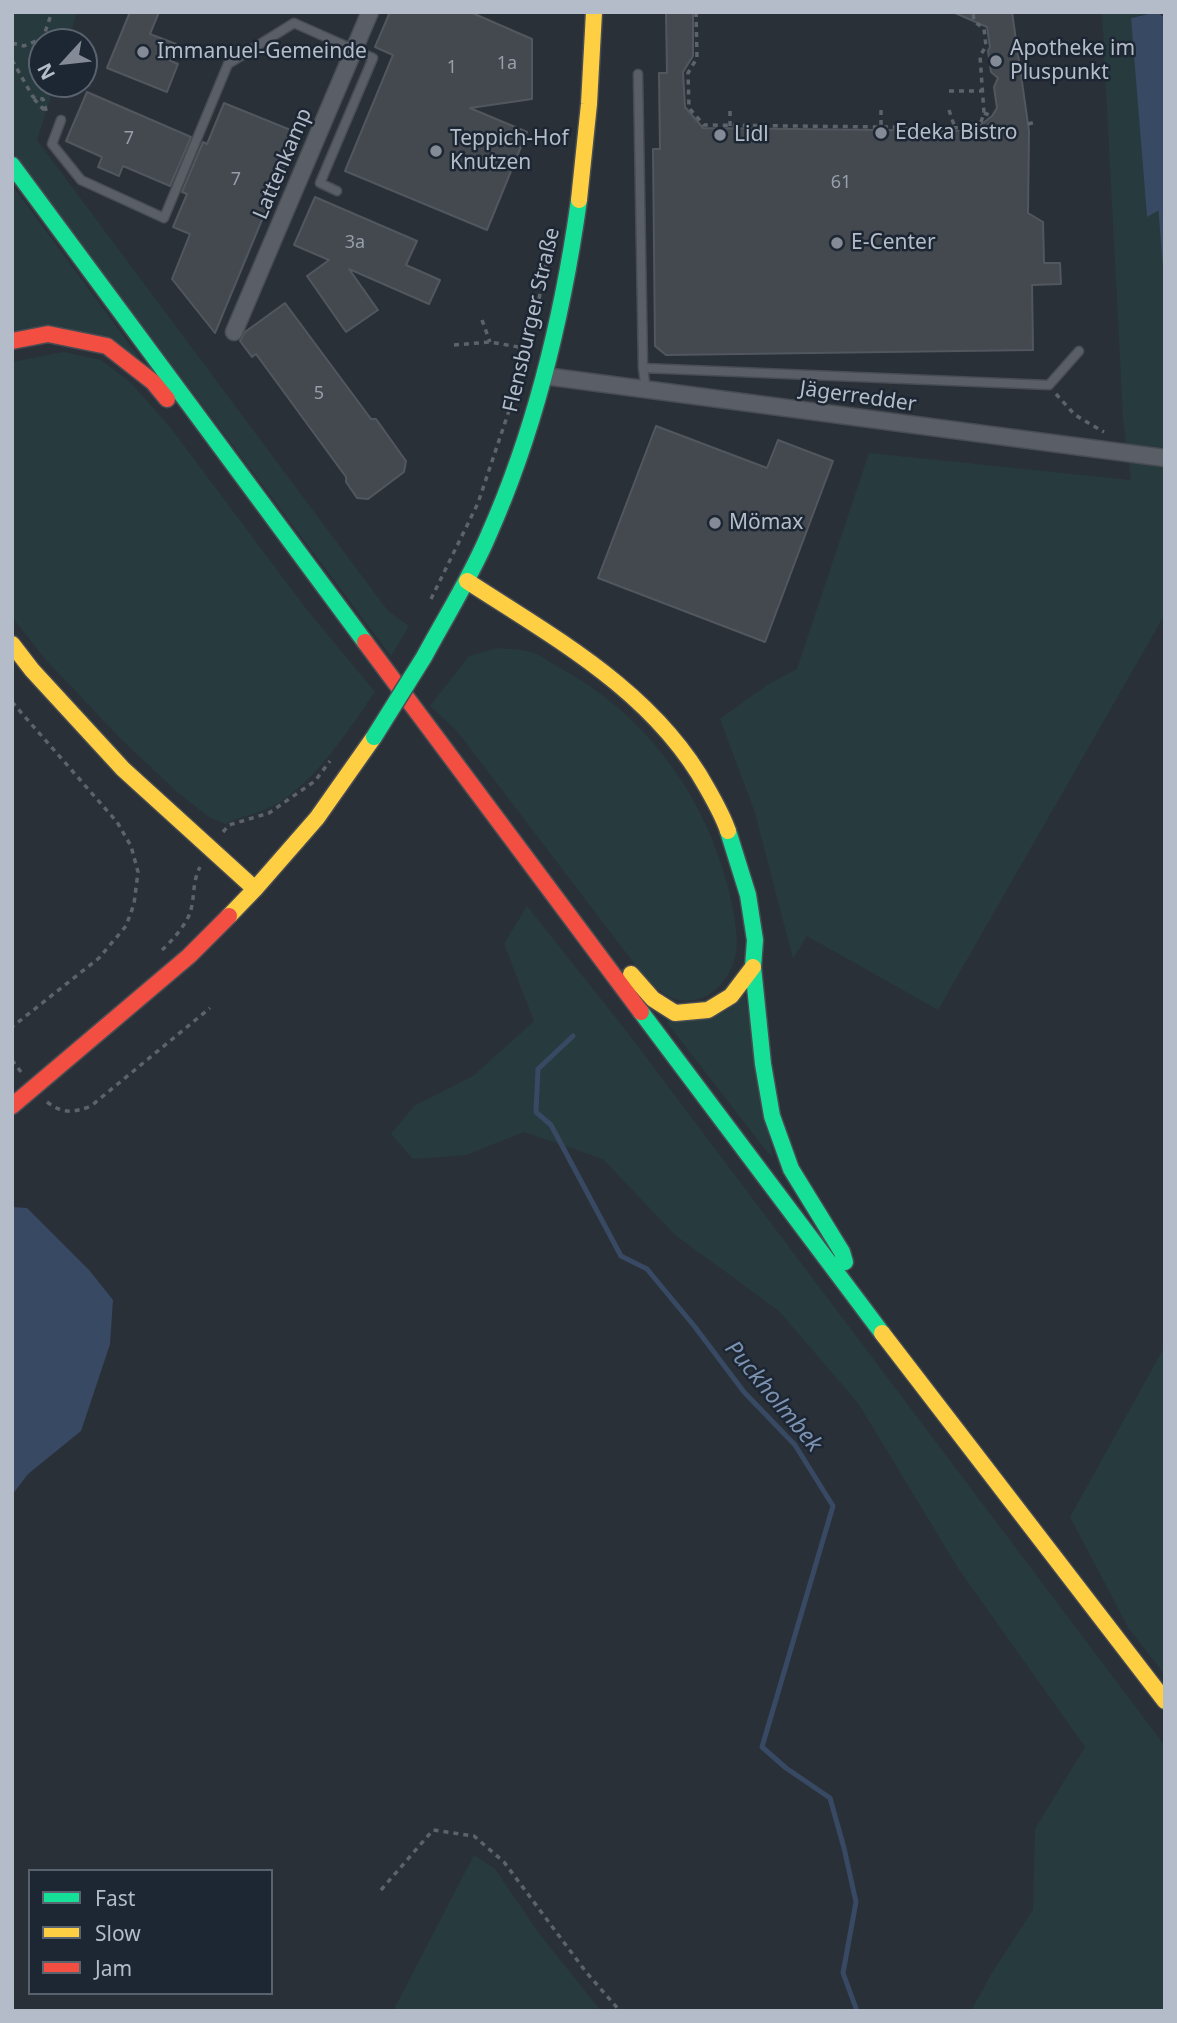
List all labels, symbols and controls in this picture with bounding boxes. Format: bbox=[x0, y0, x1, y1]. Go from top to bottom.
north arrow bbox=[28, 28, 98, 98]
place label: Apotheke im Pluspunkt bbox=[1010, 36, 1135, 86]
place label: Immanuel-Gemeinde bbox=[157, 39, 367, 65]
marker: Immanuel-Gemeinde bbox=[135, 44, 151, 60]
house number: 1a bbox=[497, 53, 517, 75]
marker: Apotheke im Pluspunkt bbox=[988, 53, 1004, 69]
house number: 1 bbox=[447, 57, 457, 79]
text: N bbox=[31, 59, 61, 84]
street label: Lattenkamp bbox=[248, 105, 318, 223]
place label: Edeka Bistro bbox=[895, 120, 1018, 146]
place label: Lidl bbox=[734, 122, 769, 148]
marker: Edeka Bistro bbox=[873, 125, 889, 141]
place label: Teppich-Hof Knutzen bbox=[450, 126, 569, 176]
marker: Lidl bbox=[712, 127, 728, 143]
house number: 7 bbox=[124, 128, 134, 150]
marker: Teppich-Hof Knutzen bbox=[428, 143, 444, 159]
house number: 7 bbox=[231, 169, 241, 191]
house number: 61 bbox=[831, 172, 851, 194]
street label: Flensburger Straße bbox=[499, 225, 565, 415]
place label: E-Center bbox=[851, 230, 936, 256]
house number: 3a bbox=[345, 232, 365, 254]
marker: E-Center bbox=[829, 235, 845, 251]
street label: Jägerredder bbox=[798, 376, 918, 418]
house number: 5 bbox=[314, 383, 324, 405]
place label: Mömax bbox=[729, 510, 803, 536]
marker: Mömax bbox=[707, 515, 723, 531]
water label: Puckholmbek bbox=[719, 1336, 827, 1458]
legend bbox=[28, 1869, 273, 1995]
text: Fast bbox=[95, 1884, 135, 1912]
text: Slow bbox=[95, 1919, 141, 1947]
text: Jam bbox=[95, 1954, 132, 1982]

